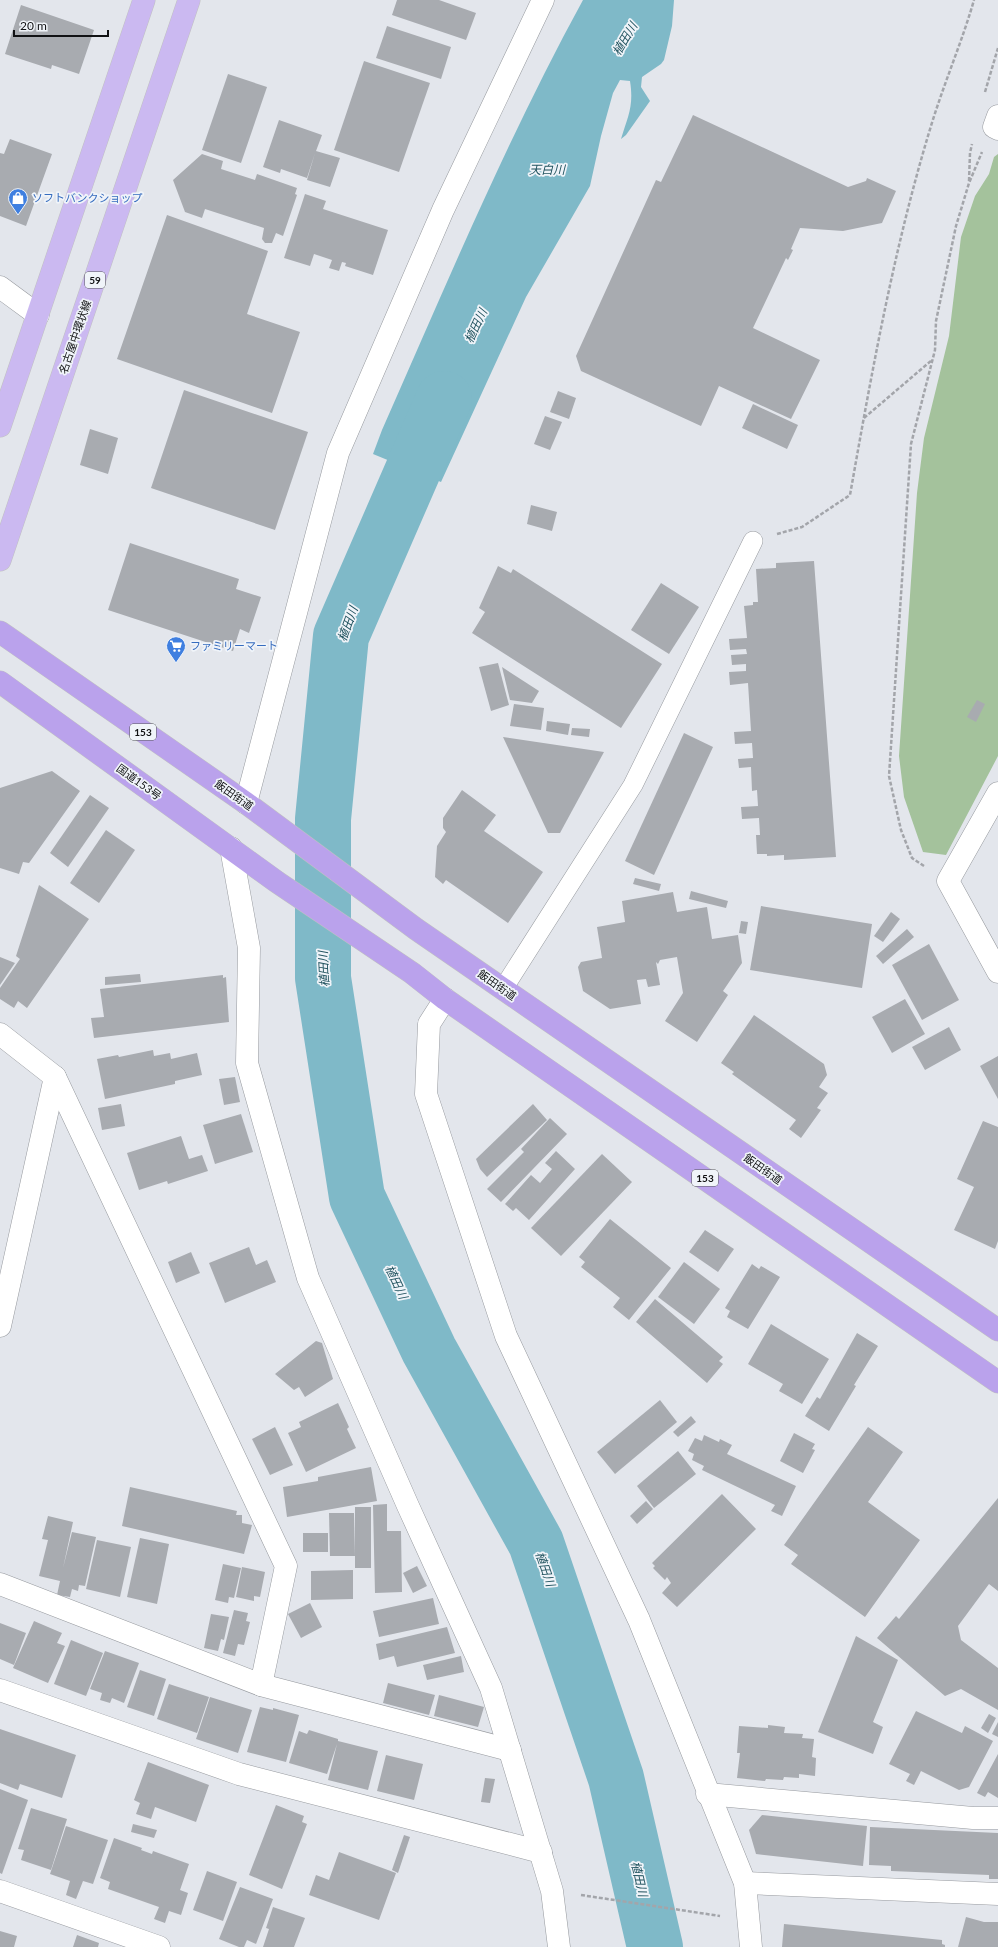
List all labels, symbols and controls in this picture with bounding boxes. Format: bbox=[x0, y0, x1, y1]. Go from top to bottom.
scale bar bbox=[14, 12, 108, 38]
text: 20 m bbox=[20, 18, 47, 33]
water label: 植田川 bbox=[609, 18, 641, 58]
water label: 天白川 bbox=[529, 162, 567, 177]
shop icon: ソフトバンクショップ bbox=[7, 187, 29, 215]
place label: ソフトバンクショップ bbox=[32, 191, 143, 204]
road number: 59 bbox=[85, 272, 105, 288]
street label: 名古屋中環状線 bbox=[56, 298, 93, 375]
water label: 植田川 bbox=[461, 304, 491, 345]
water label: 植田川 bbox=[334, 602, 361, 643]
supermarket icon: ファミリーマート bbox=[165, 635, 187, 663]
place label: ファミリーマート bbox=[190, 639, 278, 652]
road number: 153 bbox=[130, 724, 156, 740]
street label: 国道153号 bbox=[114, 761, 164, 802]
street label: 飯田街道 bbox=[213, 777, 256, 813]
water label: 植田川 bbox=[315, 949, 332, 987]
street label: 飯田街道 bbox=[476, 967, 519, 1003]
street label: 飯田街道 bbox=[742, 1151, 785, 1187]
road number: 153 bbox=[692, 1170, 718, 1186]
water label: 植田川 bbox=[382, 1262, 412, 1303]
water label: 植田川 bbox=[533, 1549, 559, 1590]
water label: 植田川 bbox=[628, 1860, 651, 1900]

